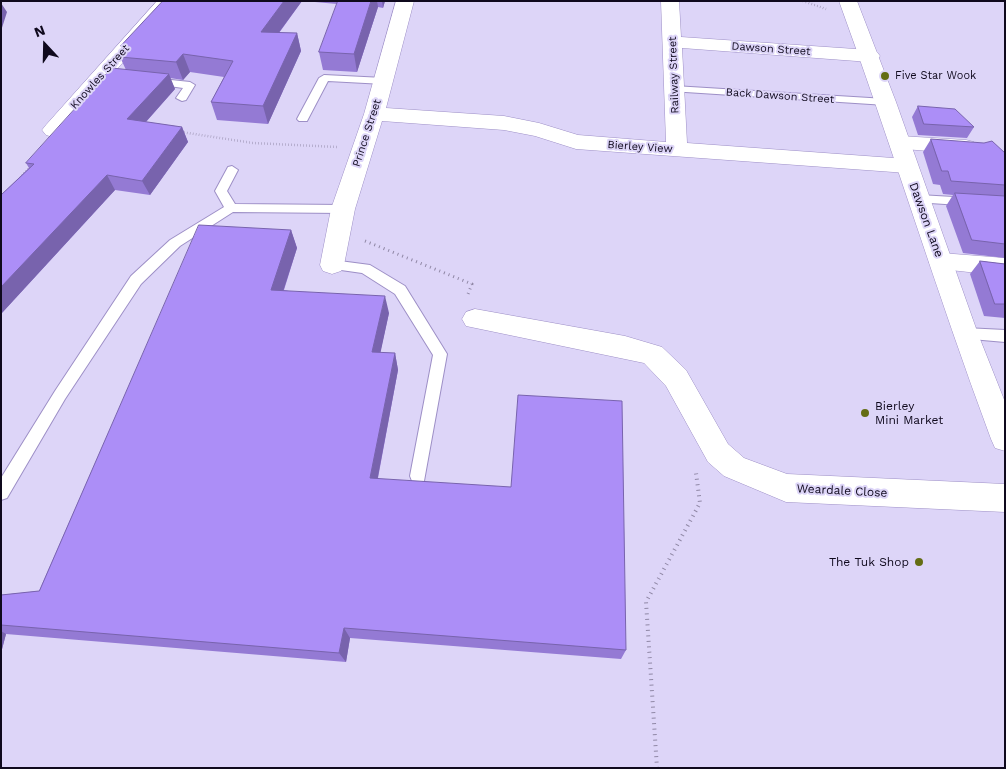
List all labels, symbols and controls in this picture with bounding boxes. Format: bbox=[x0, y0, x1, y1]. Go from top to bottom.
north arrow bbox=[20, 20, 70, 70]
text: N bbox=[32, 22, 47, 40]
street label: Railway Street bbox=[666, 36, 682, 114]
street label: Dawson Street bbox=[731, 40, 811, 58]
street label: Knowles Street bbox=[68, 42, 132, 112]
place label: Five Star Wook bbox=[895, 69, 976, 83]
marker: Five Star Wook bbox=[879, 70, 891, 82]
street label: Back Dawson Street bbox=[725, 86, 835, 106]
street label: Prince Street bbox=[350, 98, 384, 168]
street label: Bierley View bbox=[607, 138, 673, 156]
street label: Dawson Lane bbox=[906, 181, 946, 259]
place label: Bierley Mini Market bbox=[875, 399, 943, 427]
marker: Bierley Mini Market bbox=[859, 407, 871, 419]
street label: Weardale Close bbox=[796, 481, 888, 501]
place label: The Tuk Shop bbox=[829, 555, 909, 569]
marker: The Tuk Shop bbox=[913, 556, 925, 568]

